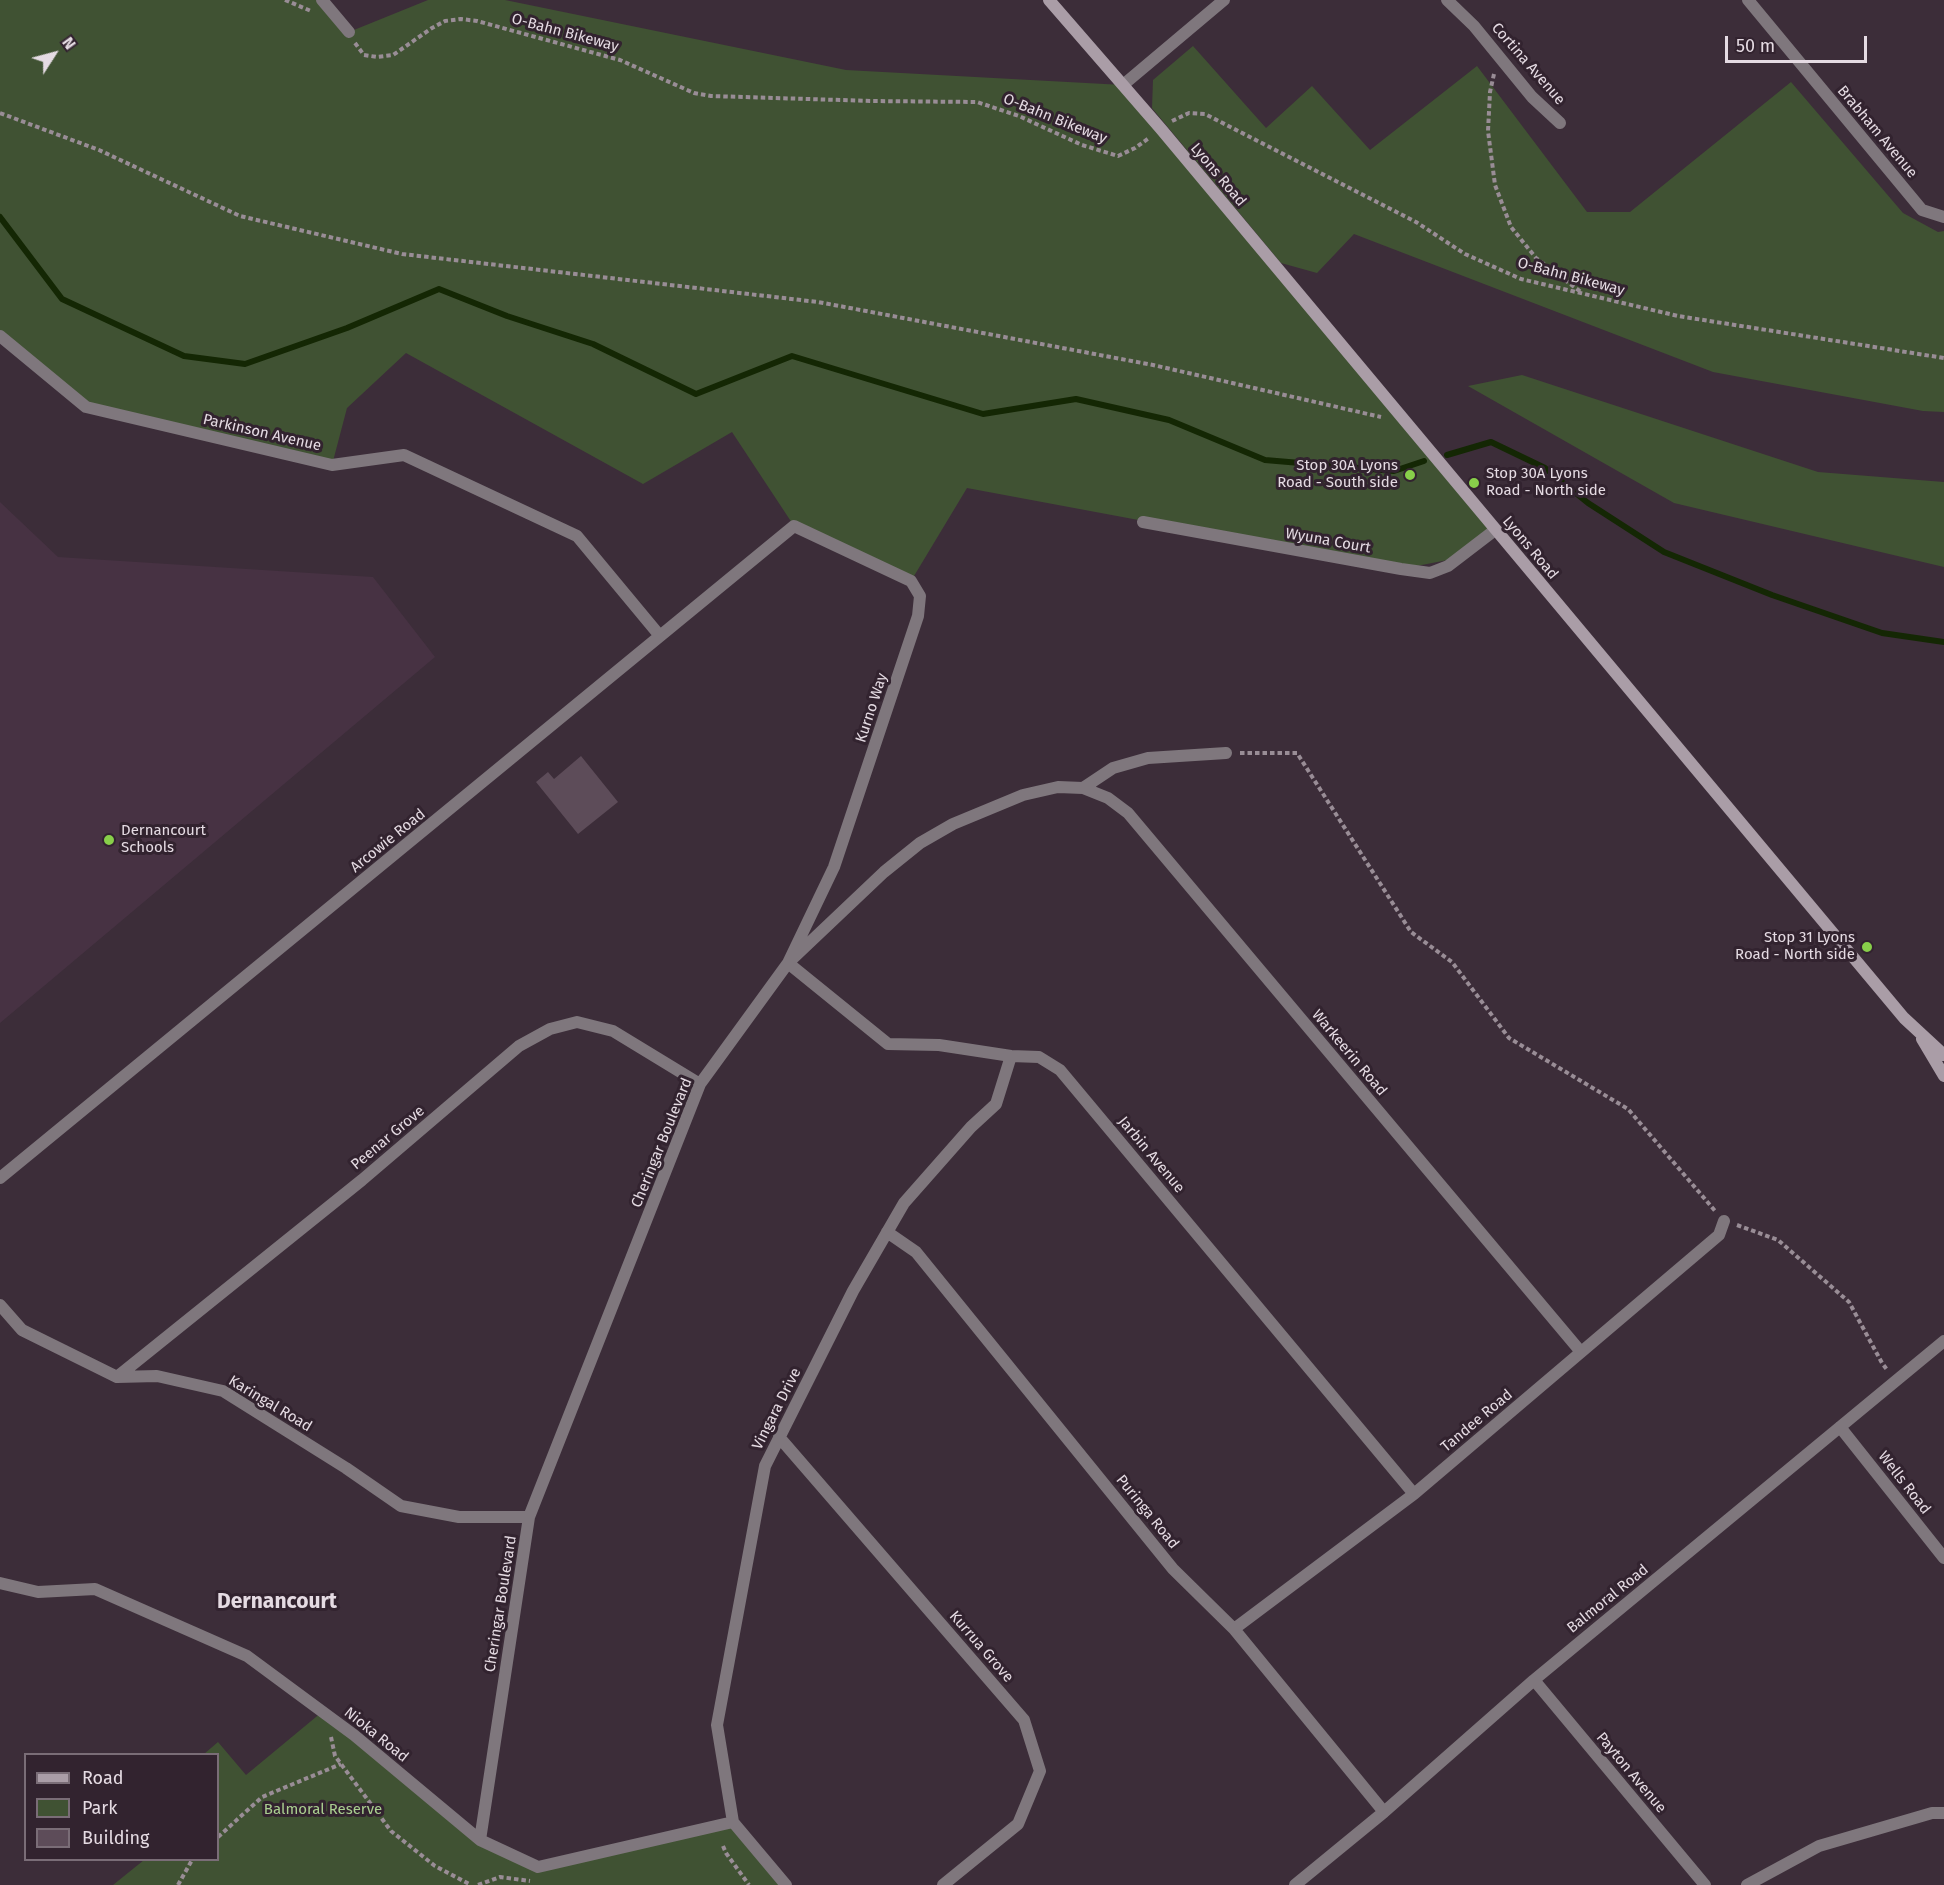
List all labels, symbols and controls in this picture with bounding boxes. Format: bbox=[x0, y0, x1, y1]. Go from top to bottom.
street label: O-Bahn Bikeway bbox=[509, 10, 621, 56]
street label: Cortina Avenue bbox=[1487, 19, 1569, 109]
north arrow bbox=[24, 24, 84, 84]
scale bar bbox=[1728, 24, 1870, 62]
text: N bbox=[58, 33, 80, 53]
text: 50 m bbox=[1736, 35, 1775, 57]
street label: Brabham Avenue bbox=[1833, 82, 1921, 182]
street label: O-Bahn Bikeway bbox=[1001, 90, 1109, 148]
street label: Lyons Road bbox=[1186, 140, 1250, 210]
street label: O-Bahn Bikeway bbox=[1515, 254, 1627, 300]
street label: Parkinson Avenue bbox=[201, 411, 323, 455]
place label: Stop 30A Lyons Road - South side bbox=[1277, 457, 1398, 492]
place label: Stop 30A Lyons Road - North side bbox=[1486, 465, 1606, 500]
marker: Stop 30A Lyons Road - South side bbox=[1403, 468, 1417, 482]
marker: Stop 30A Lyons Road - North side bbox=[1467, 476, 1481, 490]
street label: Lyons Road bbox=[1498, 513, 1562, 583]
street label: Wyuna Court bbox=[1284, 525, 1372, 557]
street label: Kurno Way bbox=[852, 671, 892, 745]
street label: Arcowie Road bbox=[347, 805, 429, 877]
place label: Dernancourt Schools bbox=[121, 822, 206, 857]
marker: Dernancourt Schools bbox=[102, 833, 116, 847]
place label: Stop 31 Lyons Road - North side bbox=[1735, 929, 1855, 964]
marker: Stop 31 Lyons Road - North side bbox=[1860, 940, 1874, 954]
street label: Warkeerin Road bbox=[1308, 1006, 1390, 1100]
street label: Cheringar Boulevard bbox=[628, 1076, 696, 1210]
street label: Peenar Grove bbox=[348, 1102, 428, 1174]
street label: Jarbin Avenue bbox=[1114, 1113, 1188, 1197]
street label: Vingara Drive bbox=[749, 1365, 805, 1453]
street label: Karingal Road bbox=[225, 1372, 315, 1436]
street label: Tandee Road bbox=[1438, 1386, 1516, 1456]
street label: Wells Road bbox=[1874, 1448, 1934, 1518]
street label: Puringa Road bbox=[1112, 1471, 1182, 1553]
street label: Cheringar Boulevard bbox=[481, 1534, 521, 1674]
street label: Balmoral Road bbox=[1564, 1561, 1652, 1637]
district label: Dernancourt bbox=[217, 1589, 337, 1615]
street label: Kurrua Grove bbox=[945, 1608, 1017, 1686]
street label: Nioka Road bbox=[340, 1704, 412, 1766]
street label: Payton Avenue bbox=[1592, 1729, 1670, 1817]
legend bbox=[24, 1753, 219, 1861]
text: Road bbox=[82, 1767, 124, 1789]
text: Park bbox=[82, 1797, 117, 1819]
park label: Balmoral Reserve bbox=[264, 1801, 382, 1819]
text: Building bbox=[82, 1827, 149, 1849]

